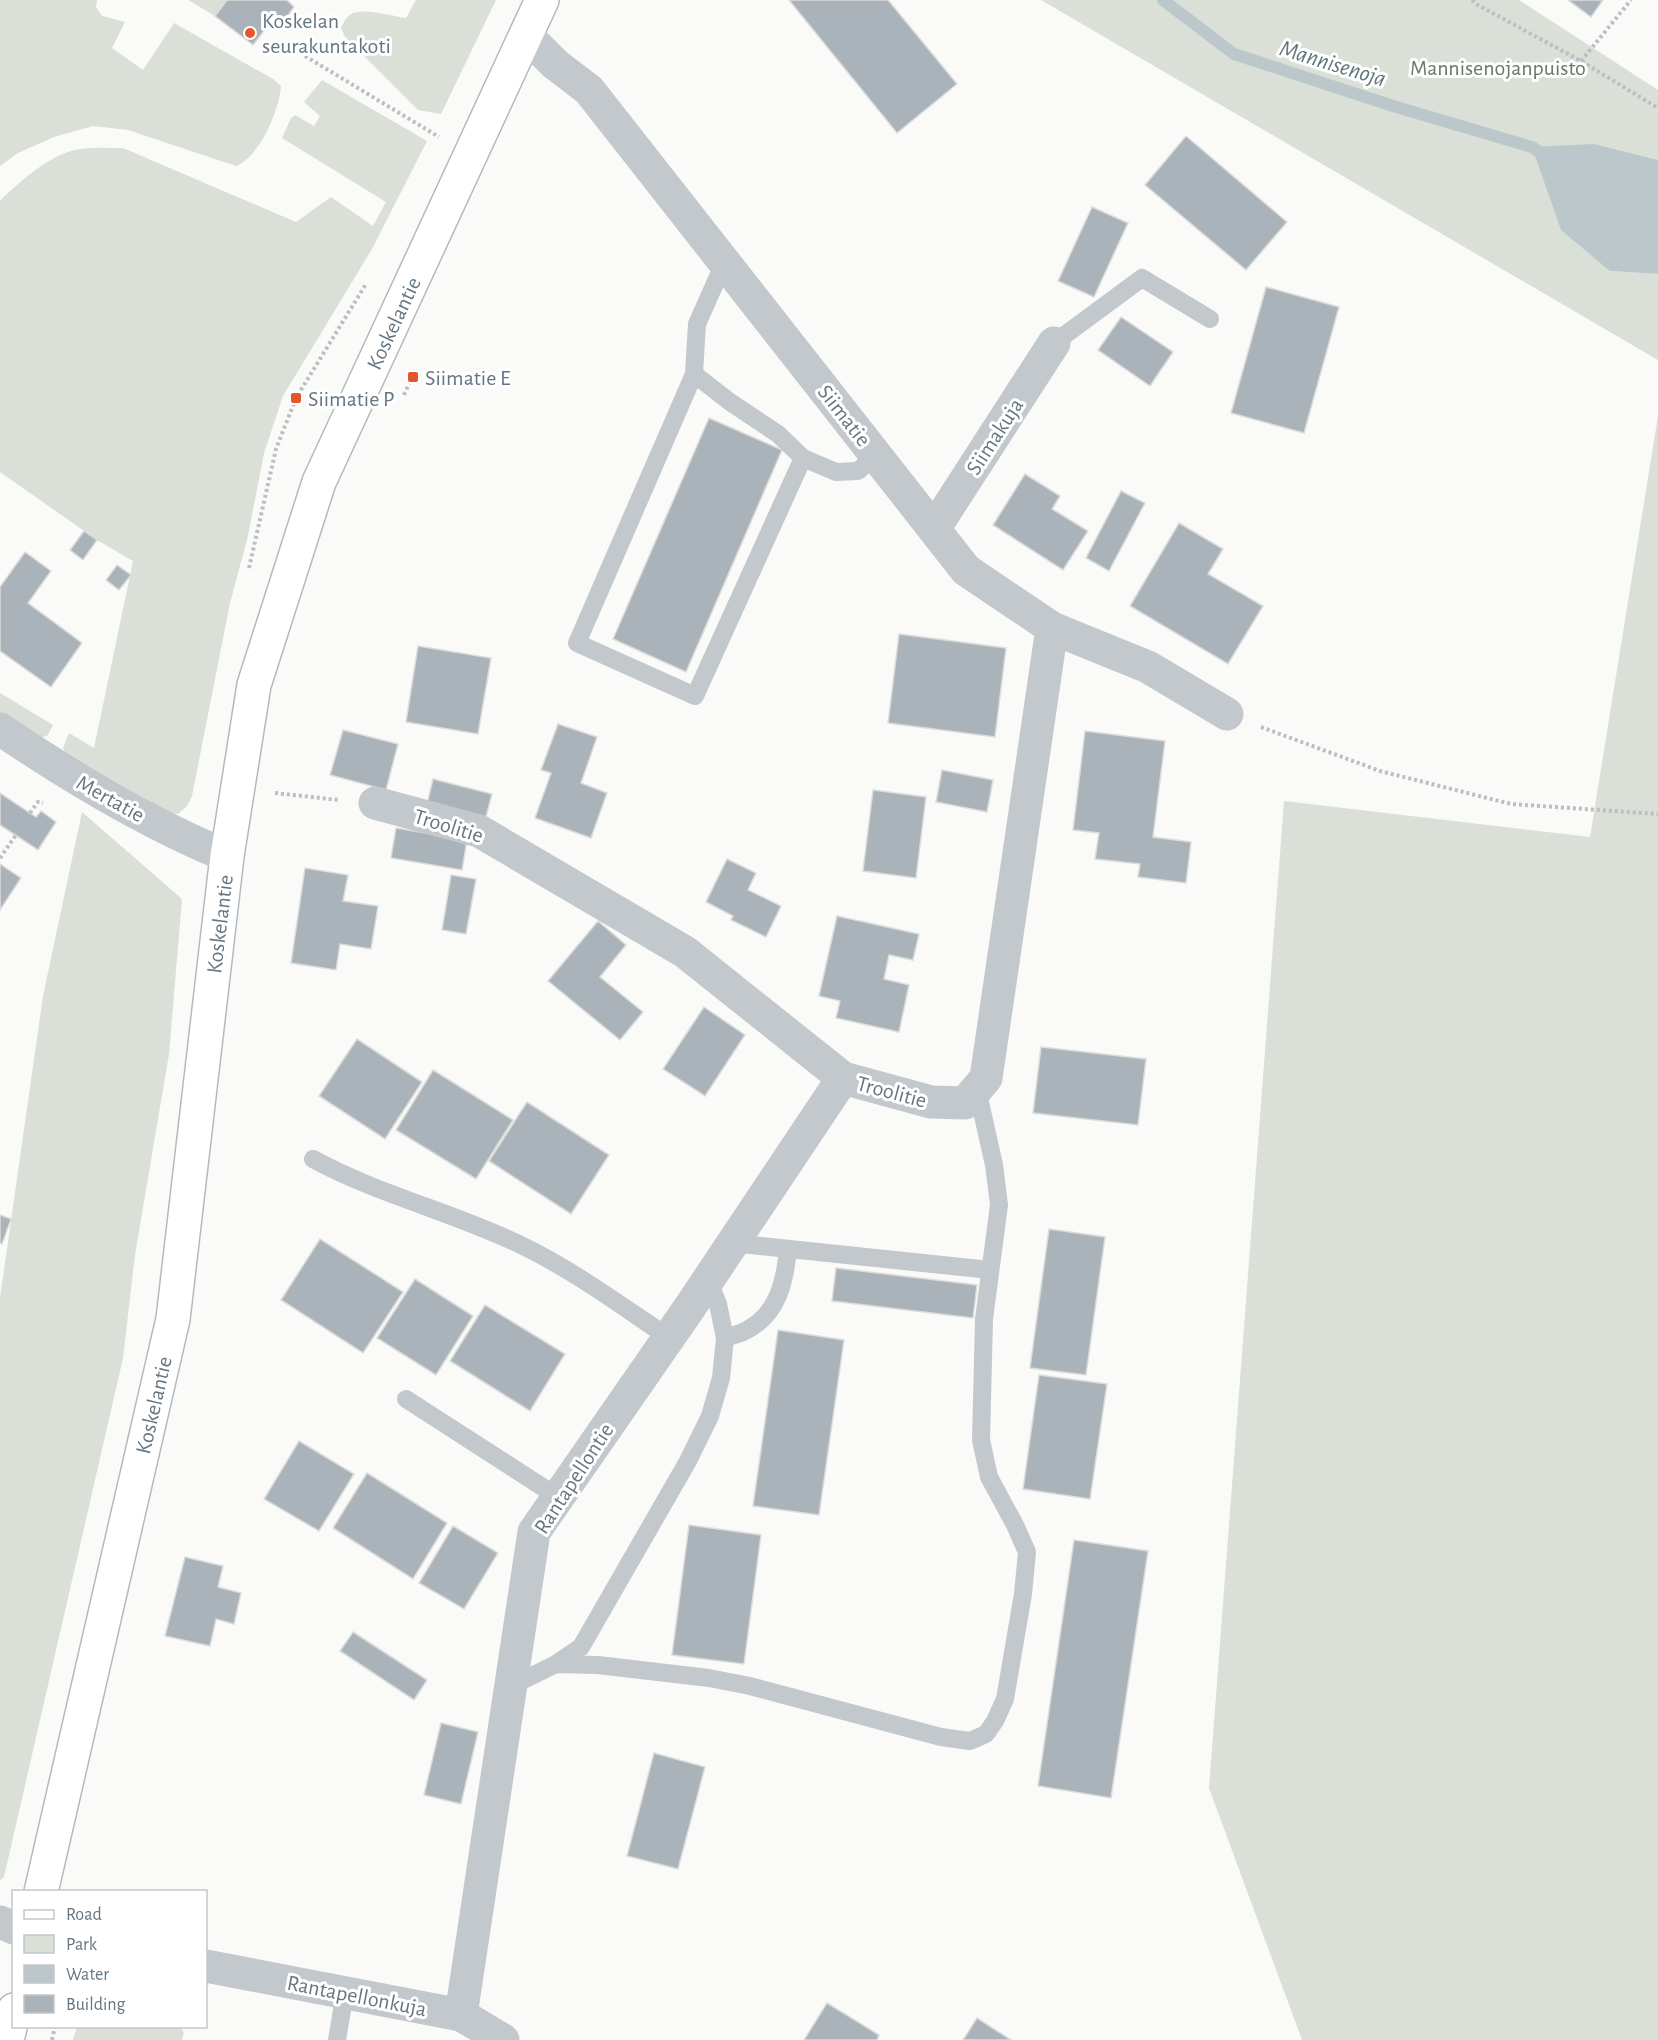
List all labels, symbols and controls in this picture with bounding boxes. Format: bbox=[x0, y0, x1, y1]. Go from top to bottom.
place label: Koskelan seurakuntakoti bbox=[262, 10, 391, 57]
marker: Koskelan seurakuntakoti bbox=[243, 26, 257, 40]
water label: Mannisenoja bbox=[1277, 36, 1389, 91]
park label: Mannisenojanpuisto bbox=[1410, 57, 1586, 79]
street label: Koskelantie bbox=[363, 274, 425, 373]
place label: Siimatie E bbox=[425, 367, 511, 389]
marker: Siimatie E bbox=[406, 370, 420, 384]
street label: Siimatie bbox=[814, 381, 875, 450]
place label: Siimatie P bbox=[308, 388, 394, 410]
marker: Siimatie P bbox=[289, 391, 303, 405]
street label: Siimakuja bbox=[962, 394, 1027, 479]
street label: Mertatie bbox=[73, 771, 148, 826]
street label: Troolitie bbox=[411, 805, 486, 847]
street label: Koskelantie bbox=[203, 873, 237, 975]
street label: Troolitie bbox=[854, 1072, 929, 1112]
street label: Koskelantie bbox=[132, 1354, 176, 1456]
street label: Rantapellontie bbox=[530, 1419, 618, 1538]
legend bbox=[12, 1890, 207, 2028]
text: Road bbox=[66, 1906, 102, 1924]
text: Park bbox=[66, 1936, 98, 1954]
text: Water bbox=[66, 1966, 109, 1984]
street label: Rantapellonkuja bbox=[285, 1972, 428, 2020]
text: Building bbox=[66, 1996, 126, 2014]

